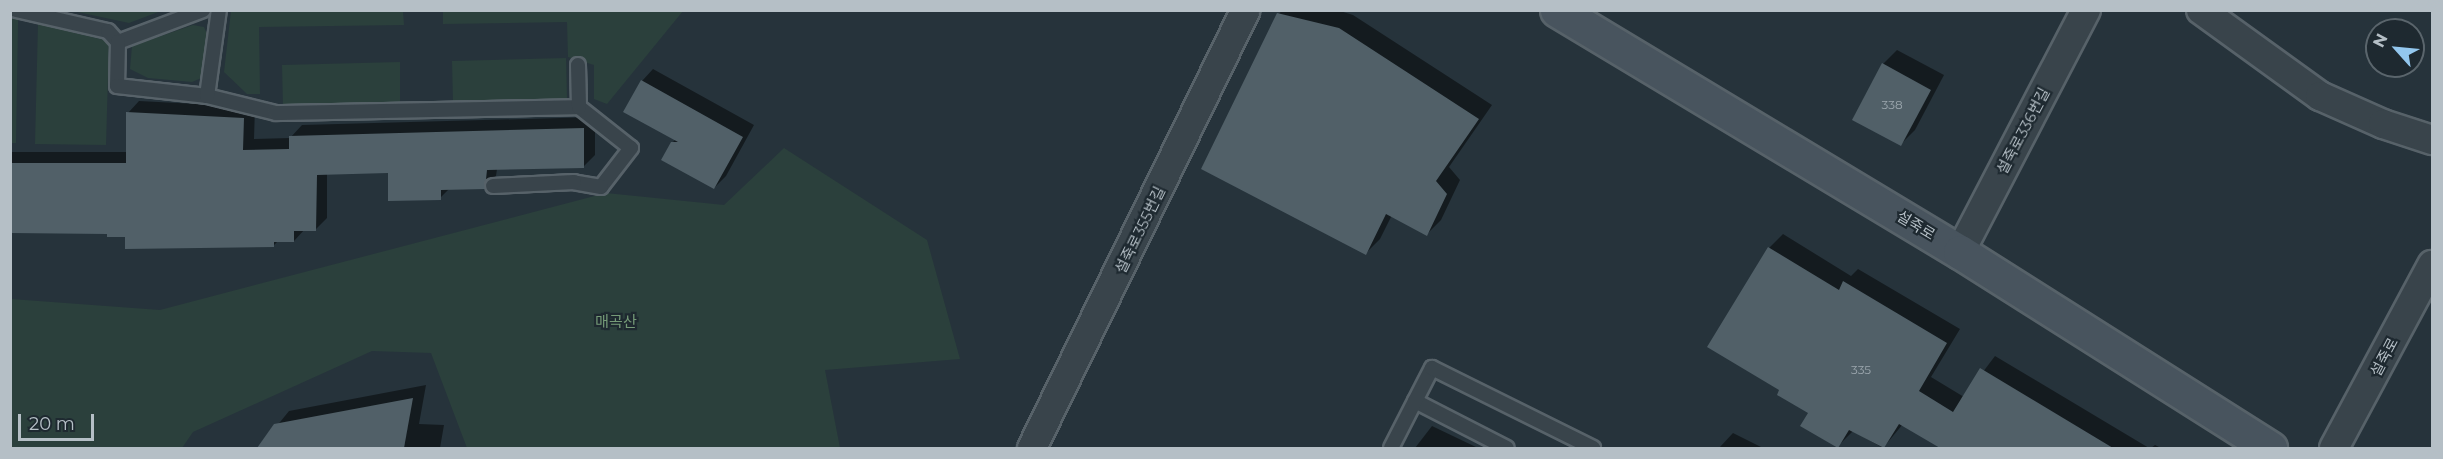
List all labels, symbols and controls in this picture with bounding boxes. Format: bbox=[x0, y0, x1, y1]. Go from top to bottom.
north arrow bbox=[2365, 18, 2425, 78]
text: N bbox=[2369, 30, 2392, 51]
street label: 설죽로336번길 bbox=[1993, 85, 2053, 177]
house number: 338 bbox=[1881, 98, 1903, 112]
street label: 설죽로355번길 bbox=[1111, 184, 1169, 276]
street label: 설죽로 bbox=[1894, 207, 1938, 243]
park label: 매곡산 bbox=[595, 313, 637, 331]
street label: 설죽로 bbox=[2366, 334, 2402, 380]
house number: 335 bbox=[1851, 363, 1871, 377]
scale bar bbox=[21, 402, 98, 440]
text: 20 m bbox=[29, 413, 75, 435]

